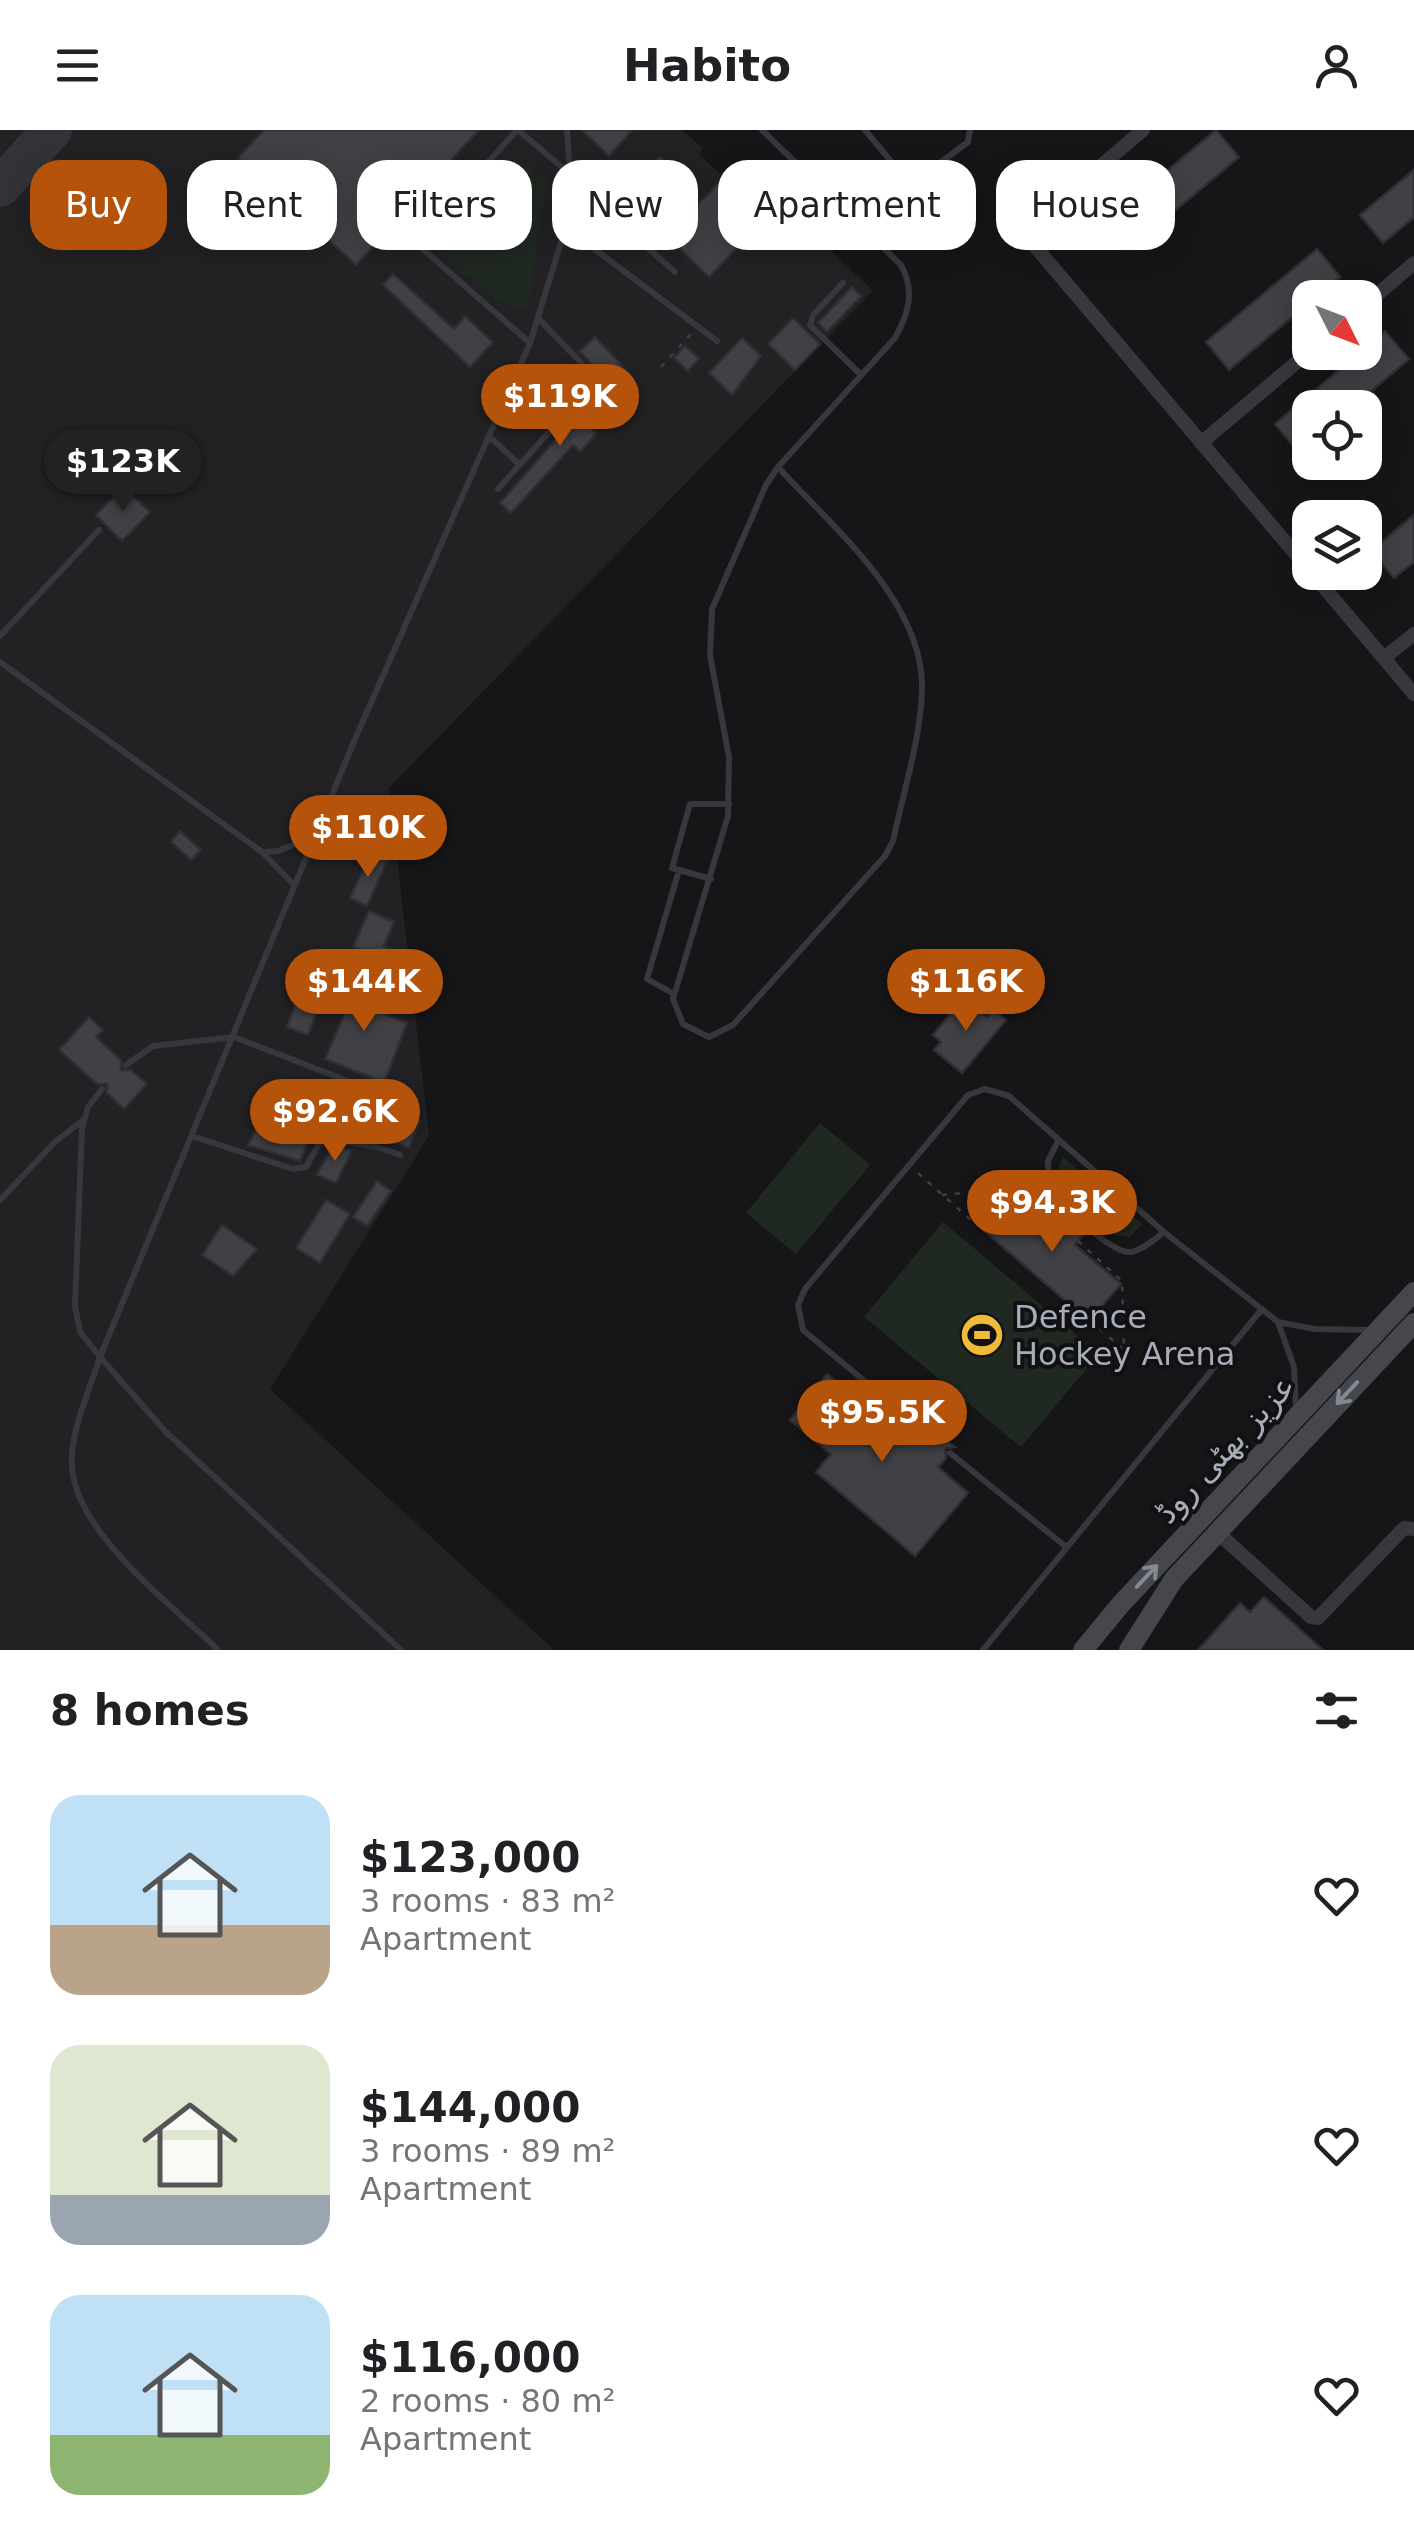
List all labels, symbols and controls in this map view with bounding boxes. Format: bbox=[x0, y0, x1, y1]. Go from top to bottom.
icon: menu bbox=[50, 38, 105, 93]
icon: person bbox=[1309, 38, 1364, 93]
text: Habito bbox=[623, 39, 791, 92]
chip: Buy bbox=[30, 160, 167, 250]
chip: Rent bbox=[187, 160, 337, 250]
chip: Filters bbox=[357, 160, 532, 250]
chip: New bbox=[552, 160, 698, 250]
chip: Apartment bbox=[718, 160, 976, 250]
chip: House bbox=[996, 160, 1175, 250]
north arrow bbox=[1292, 280, 1382, 370]
map controls bbox=[1292, 280, 1382, 590]
pin: $119K bbox=[490, 364, 630, 449]
text: $119K bbox=[503, 377, 617, 415]
button: locate bbox=[1292, 390, 1382, 480]
pin: $123K bbox=[53, 429, 193, 514]
text: $123K bbox=[66, 442, 180, 480]
button: layers bbox=[1292, 500, 1382, 590]
pin: $110K bbox=[298, 795, 438, 880]
text: $110K bbox=[311, 808, 425, 846]
pin: $144K bbox=[294, 949, 434, 1034]
pin: $116K bbox=[896, 949, 1036, 1034]
text: $144K bbox=[307, 962, 421, 1000]
text: $116K bbox=[909, 962, 1023, 1000]
pin: $92.6K bbox=[254, 1079, 416, 1164]
text: $92.6K bbox=[272, 1092, 398, 1130]
pin: $94.3K bbox=[971, 1170, 1133, 1255]
text: $94.3K bbox=[989, 1183, 1115, 1221]
place label: Defence Hockey Arena bbox=[1014, 1298, 1235, 1373]
sports icon: Defence Hockey Arena bbox=[959, 1312, 1005, 1358]
street label: عزیز بھٹی روڈ bbox=[1147, 1367, 1303, 1531]
pin: $95.5K bbox=[801, 1380, 963, 1465]
one-way arrow bbox=[1335, 1381, 1359, 1405]
text: $95.5K bbox=[819, 1393, 945, 1431]
one-way arrow bbox=[1135, 1564, 1158, 1589]
icon: filters bbox=[1309, 1683, 1364, 1738]
text: 8 homes bbox=[50, 1686, 250, 1735]
text: $123,000 bbox=[360, 1833, 581, 1882]
icon: home bbox=[130, 1835, 250, 1955]
icon: heart bbox=[1309, 1868, 1364, 1923]
text: 3 rooms · 83 m² bbox=[360, 1882, 615, 1920]
text: Apartment bbox=[360, 1920, 531, 1958]
text: $144,000 bbox=[360, 2083, 581, 2132]
icon: home bbox=[130, 2085, 250, 2205]
icon: heart bbox=[1309, 2118, 1364, 2173]
text: 3 rooms · 89 m² bbox=[360, 2132, 615, 2170]
text: Apartment bbox=[360, 2170, 531, 2208]
text: $116,000 bbox=[360, 2333, 581, 2382]
icon: home bbox=[130, 2335, 250, 2455]
icon: heart bbox=[1309, 2368, 1364, 2423]
text: 2 rooms · 80 m² bbox=[360, 2382, 615, 2420]
text: Apartment bbox=[360, 2420, 531, 2458]

